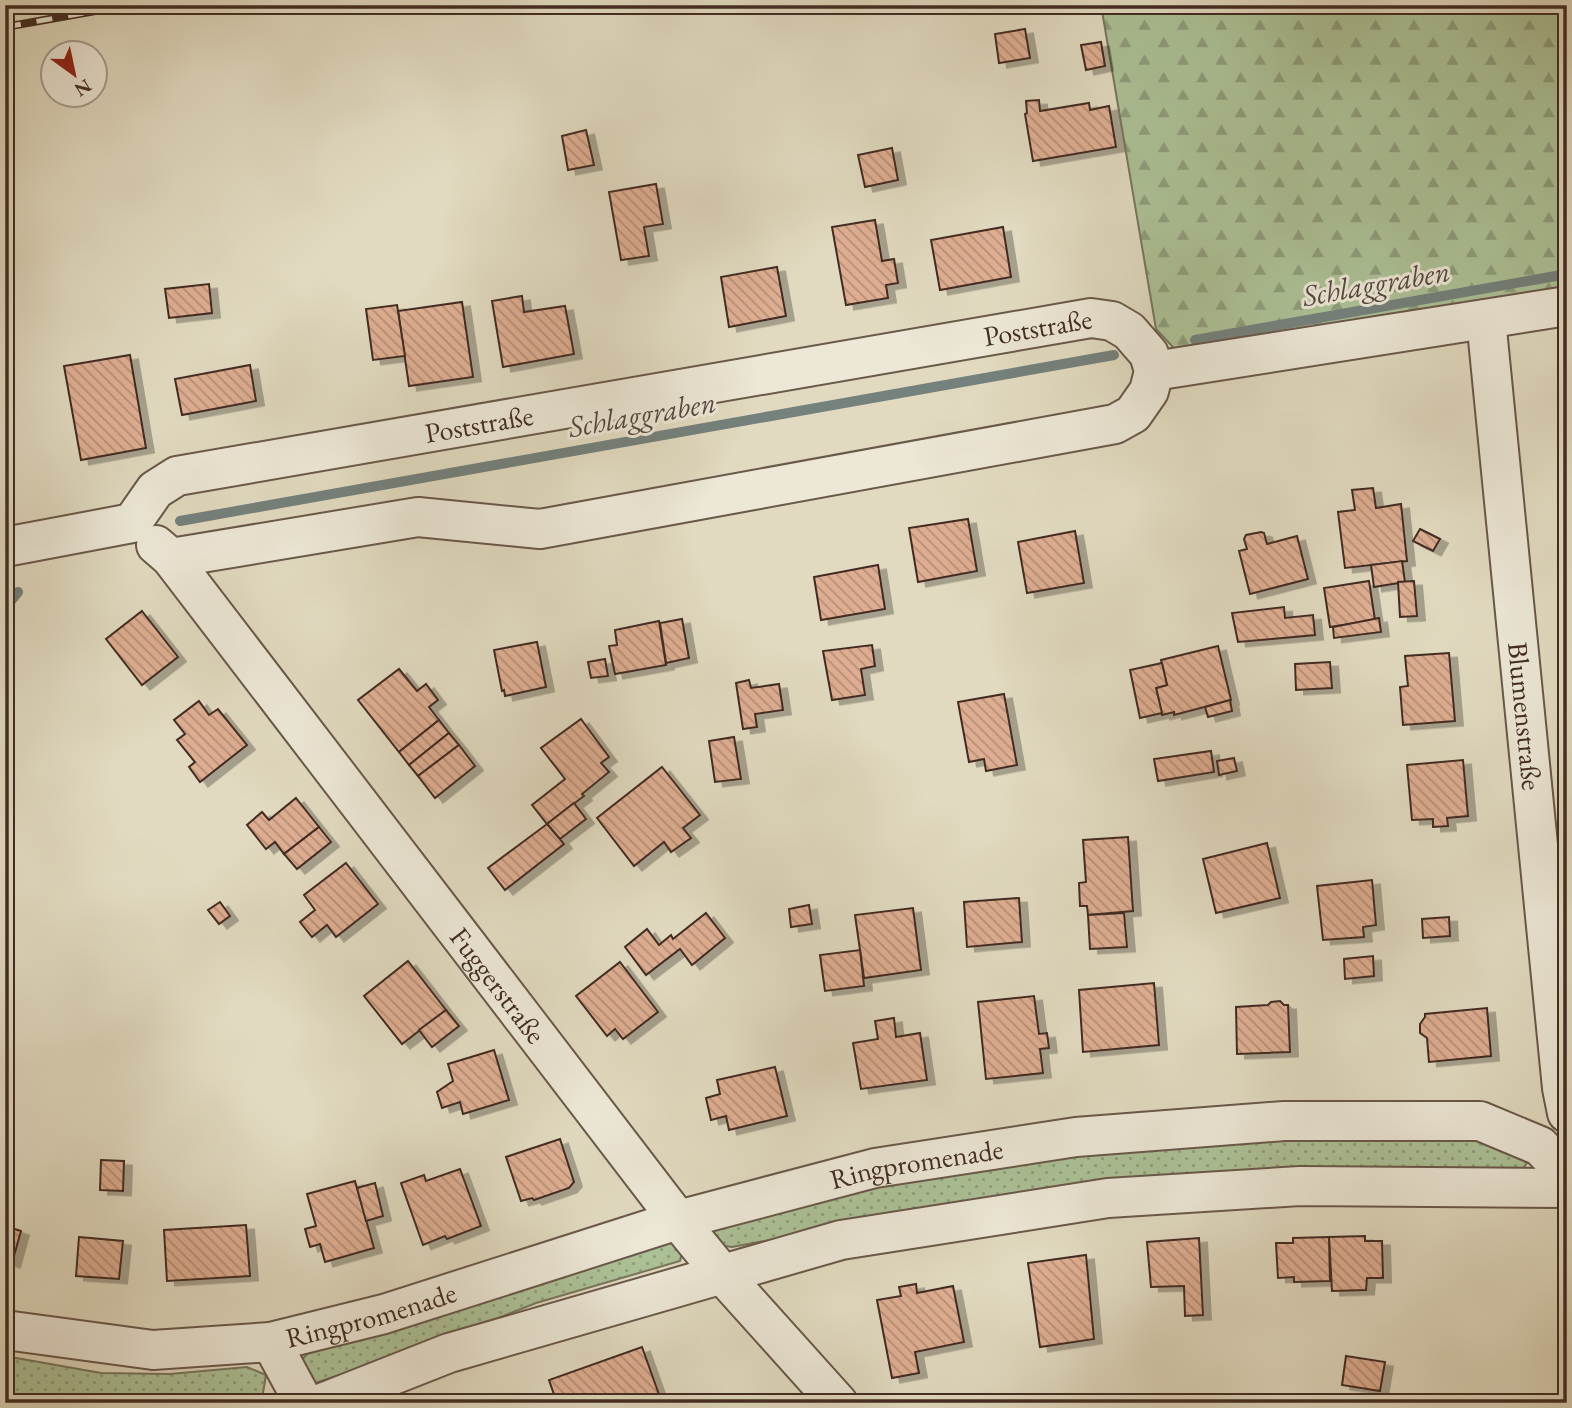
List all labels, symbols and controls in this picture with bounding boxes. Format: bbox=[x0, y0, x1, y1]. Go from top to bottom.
north arrow bbox=[38, 38, 108, 108]
text: N bbox=[69, 73, 96, 103]
water label: Schlaggraben bbox=[1298, 251, 1453, 315]
street label: Poststraße bbox=[981, 300, 1095, 354]
water label: Schlaggraben bbox=[564, 382, 719, 446]
street label: Poststraße bbox=[422, 397, 536, 451]
street label: Blumenstraße bbox=[1500, 640, 1550, 792]
street label: Fuggerstraße bbox=[442, 920, 554, 1051]
street label: Ringpromenade bbox=[826, 1130, 1006, 1197]
street label: Ringpromenade bbox=[282, 1274, 461, 1356]

